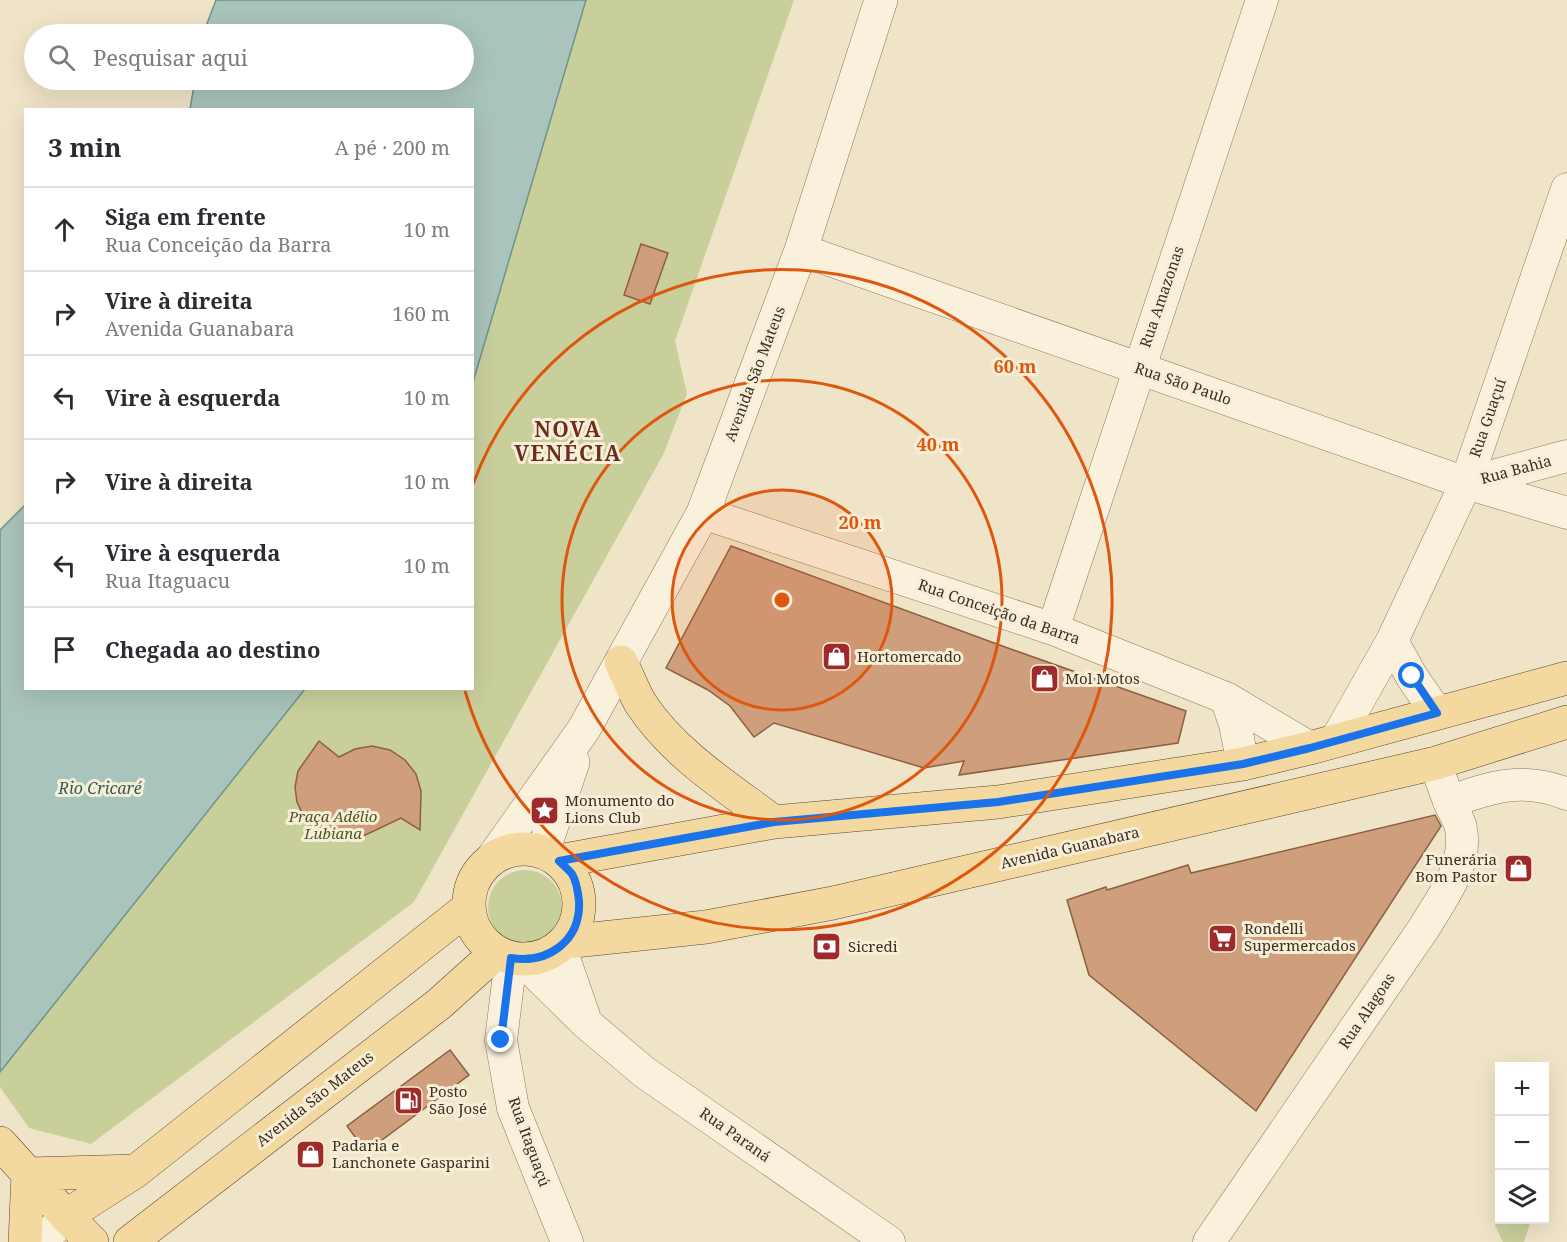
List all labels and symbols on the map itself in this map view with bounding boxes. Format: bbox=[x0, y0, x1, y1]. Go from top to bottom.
street label: Rua Amazonas bbox=[1134, 243, 1188, 350]
street label: Avenida São Mateus bbox=[719, 303, 789, 444]
text: 60 m bbox=[994, 354, 1037, 378]
street label: Rua São Paulo bbox=[1132, 357, 1234, 409]
street label: Rua Guaçuí bbox=[1464, 375, 1510, 460]
district label: NOVA VENÉCIA bbox=[514, 415, 622, 467]
text: 40 m bbox=[917, 432, 960, 456]
street label: Rua Bahia bbox=[1478, 450, 1553, 488]
text: 20 m bbox=[839, 510, 882, 534]
street label: Rua Conceição da Barra bbox=[916, 574, 1083, 648]
centre of rings bbox=[772, 590, 792, 610]
shop icon: Hortomercado bbox=[820, 641, 852, 673]
place label: Hortomercado bbox=[857, 646, 962, 666]
route start bbox=[1398, 662, 1424, 688]
shop icon: Mol Motos bbox=[1028, 663, 1060, 695]
place label: Mol Motos bbox=[1065, 668, 1140, 688]
water label: Rio Cricaré bbox=[57, 777, 143, 799]
place label: Monumento do Lions Club bbox=[565, 790, 675, 827]
place icon: Monumento do Lions Club bbox=[528, 794, 560, 826]
park label: Praça Adélio Lubiana bbox=[288, 806, 377, 843]
street label: Avenida Guanabara bbox=[998, 821, 1141, 873]
place label: Funerária Bom Pastor bbox=[1415, 849, 1497, 886]
shop icon: Funerária Bom Pastor bbox=[1502, 853, 1534, 885]
place label: Rondelli Supermercados bbox=[1244, 918, 1356, 955]
supermarket icon: Rondelli Supermercados bbox=[1207, 922, 1239, 954]
bank icon: Sicredi bbox=[811, 931, 843, 963]
place label: Sicredi bbox=[848, 936, 898, 956]
street label: Rua Alagoas bbox=[1333, 968, 1399, 1052]
route end bbox=[487, 1026, 513, 1052]
street label: Avenida São Mateus bbox=[252, 1046, 377, 1150]
place label: Posto São José bbox=[429, 1081, 487, 1118]
fuel station icon: Posto São José bbox=[392, 1085, 424, 1117]
street label: Rua Itaguaçú bbox=[504, 1094, 556, 1190]
street label: Rua Paraná bbox=[696, 1102, 775, 1166]
place label: Padaria e Lanchonete Gasparini bbox=[332, 1135, 490, 1172]
shop icon: Padaria e Lanchonete Gasparini bbox=[295, 1139, 327, 1171]

